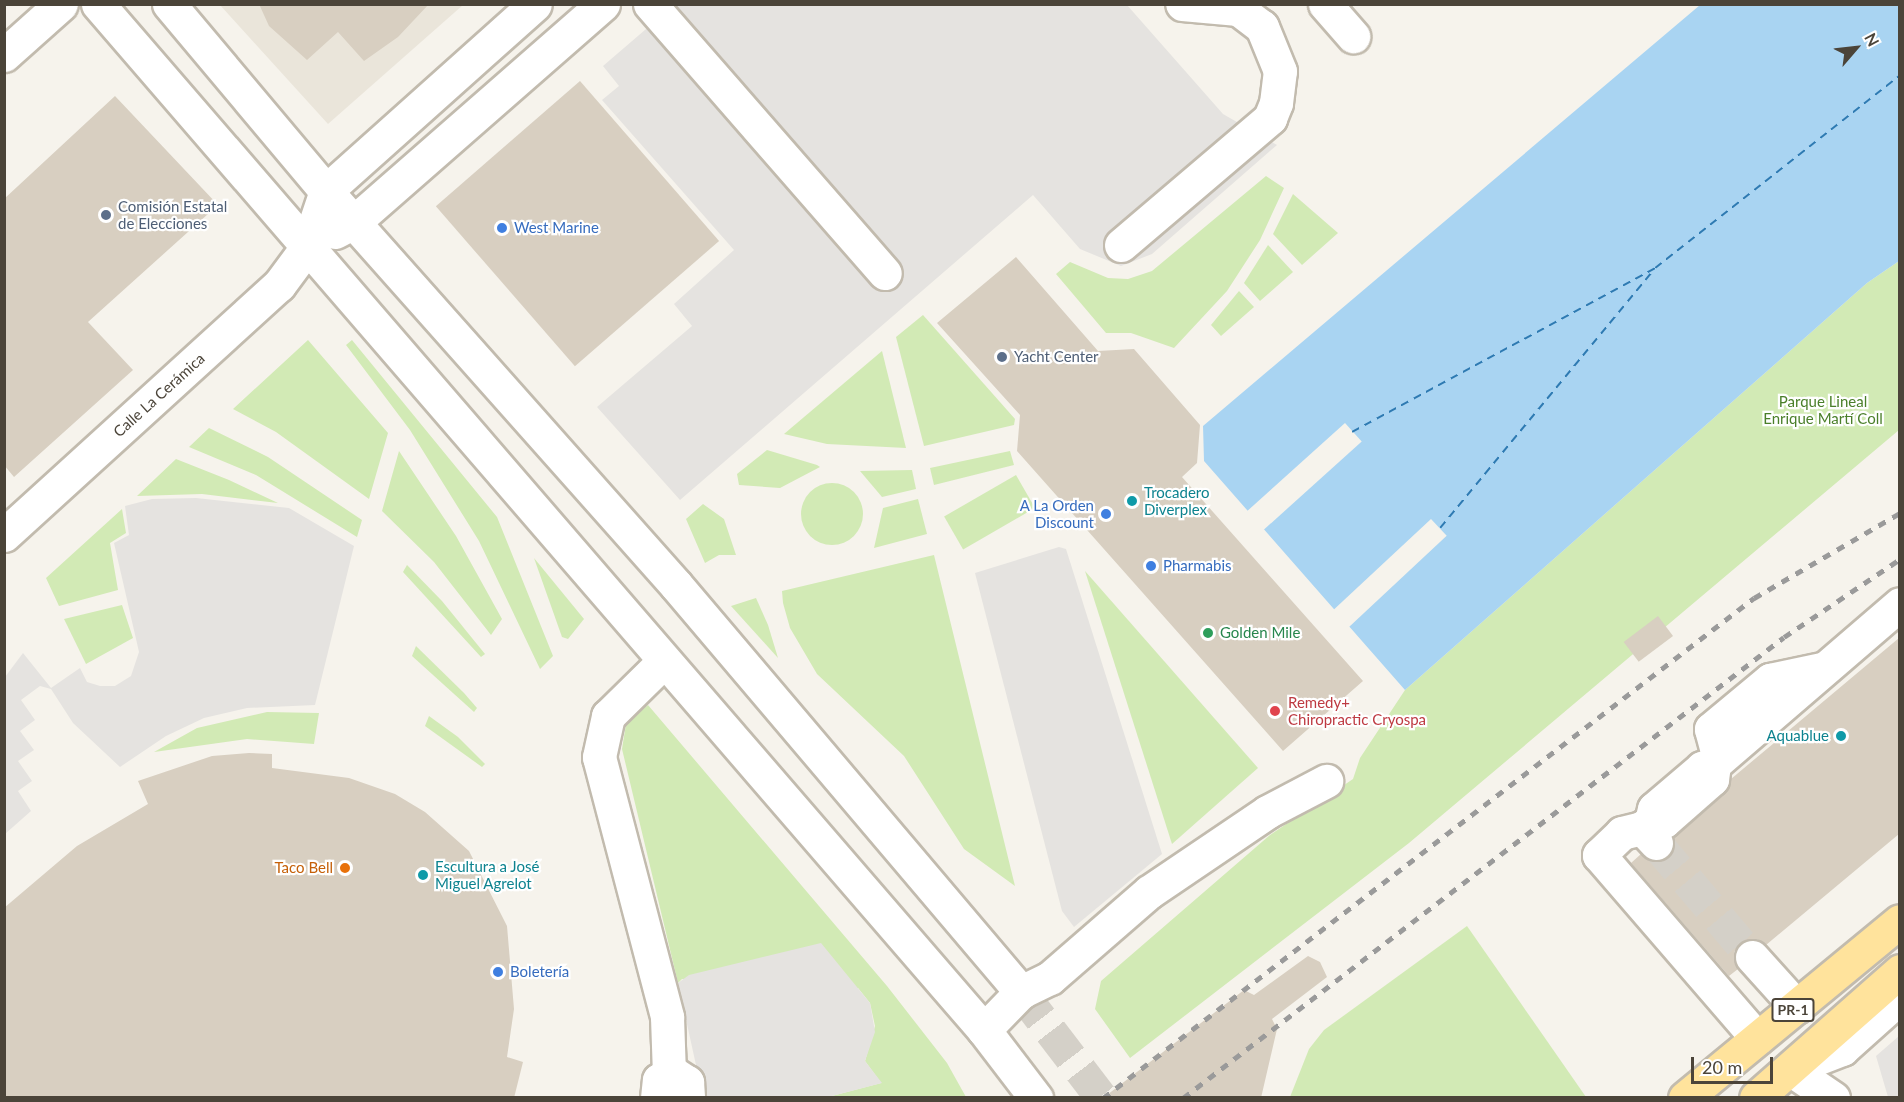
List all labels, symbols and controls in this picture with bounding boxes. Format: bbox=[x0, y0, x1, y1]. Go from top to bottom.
north arrow bbox=[1826, 18, 1886, 78]
text: N bbox=[1861, 29, 1884, 49]
place label: Comisión Estatal de Elecciones bbox=[118, 197, 227, 232]
marker: Comisión Estatal de Elecciones bbox=[99, 208, 113, 222]
place label: West Marine bbox=[514, 219, 599, 237]
marker: West Marine bbox=[495, 221, 509, 235]
place label: Yacht Center bbox=[1014, 348, 1099, 366]
street label: Calle La Cerámica bbox=[110, 349, 208, 441]
marker: Yacht Center bbox=[995, 350, 1009, 364]
park label: Parque Lineal Enrique Martí Coll bbox=[1763, 392, 1883, 427]
place label: Trocadero Diverplex bbox=[1144, 483, 1209, 518]
marker: Trocadero Diverplex bbox=[1125, 494, 1139, 508]
place label: A La Orden Discount bbox=[1019, 496, 1094, 531]
marker: A La Orden Discount bbox=[1099, 507, 1113, 521]
place label: Pharmabis bbox=[1163, 557, 1232, 575]
marker: Pharmabis bbox=[1144, 559, 1158, 573]
place label: Golden Mile bbox=[1220, 624, 1300, 642]
marker: Golden Mile bbox=[1201, 626, 1215, 640]
place label: Remedy+ Chiropractic Cryospa bbox=[1288, 693, 1426, 728]
marker: Remedy+ Chiropractic Cryospa bbox=[1266, 702, 1284, 720]
place label: Aquablue bbox=[1767, 727, 1829, 745]
marker: Aquablue bbox=[1834, 729, 1848, 743]
place label: Escultura a José Miguel Agrelot bbox=[435, 857, 540, 892]
place label: Taco Bell bbox=[274, 859, 333, 877]
marker: Taco Bell bbox=[338, 861, 352, 875]
marker: Escultura a José Miguel Agrelot bbox=[416, 868, 430, 882]
place label: Boletería bbox=[510, 963, 569, 981]
marker: Boletería bbox=[491, 965, 505, 979]
road number: PR-1 bbox=[1770, 999, 1816, 1021]
scale bar bbox=[1694, 1045, 1776, 1083]
text: 20 m bbox=[1702, 1056, 1742, 1078]

